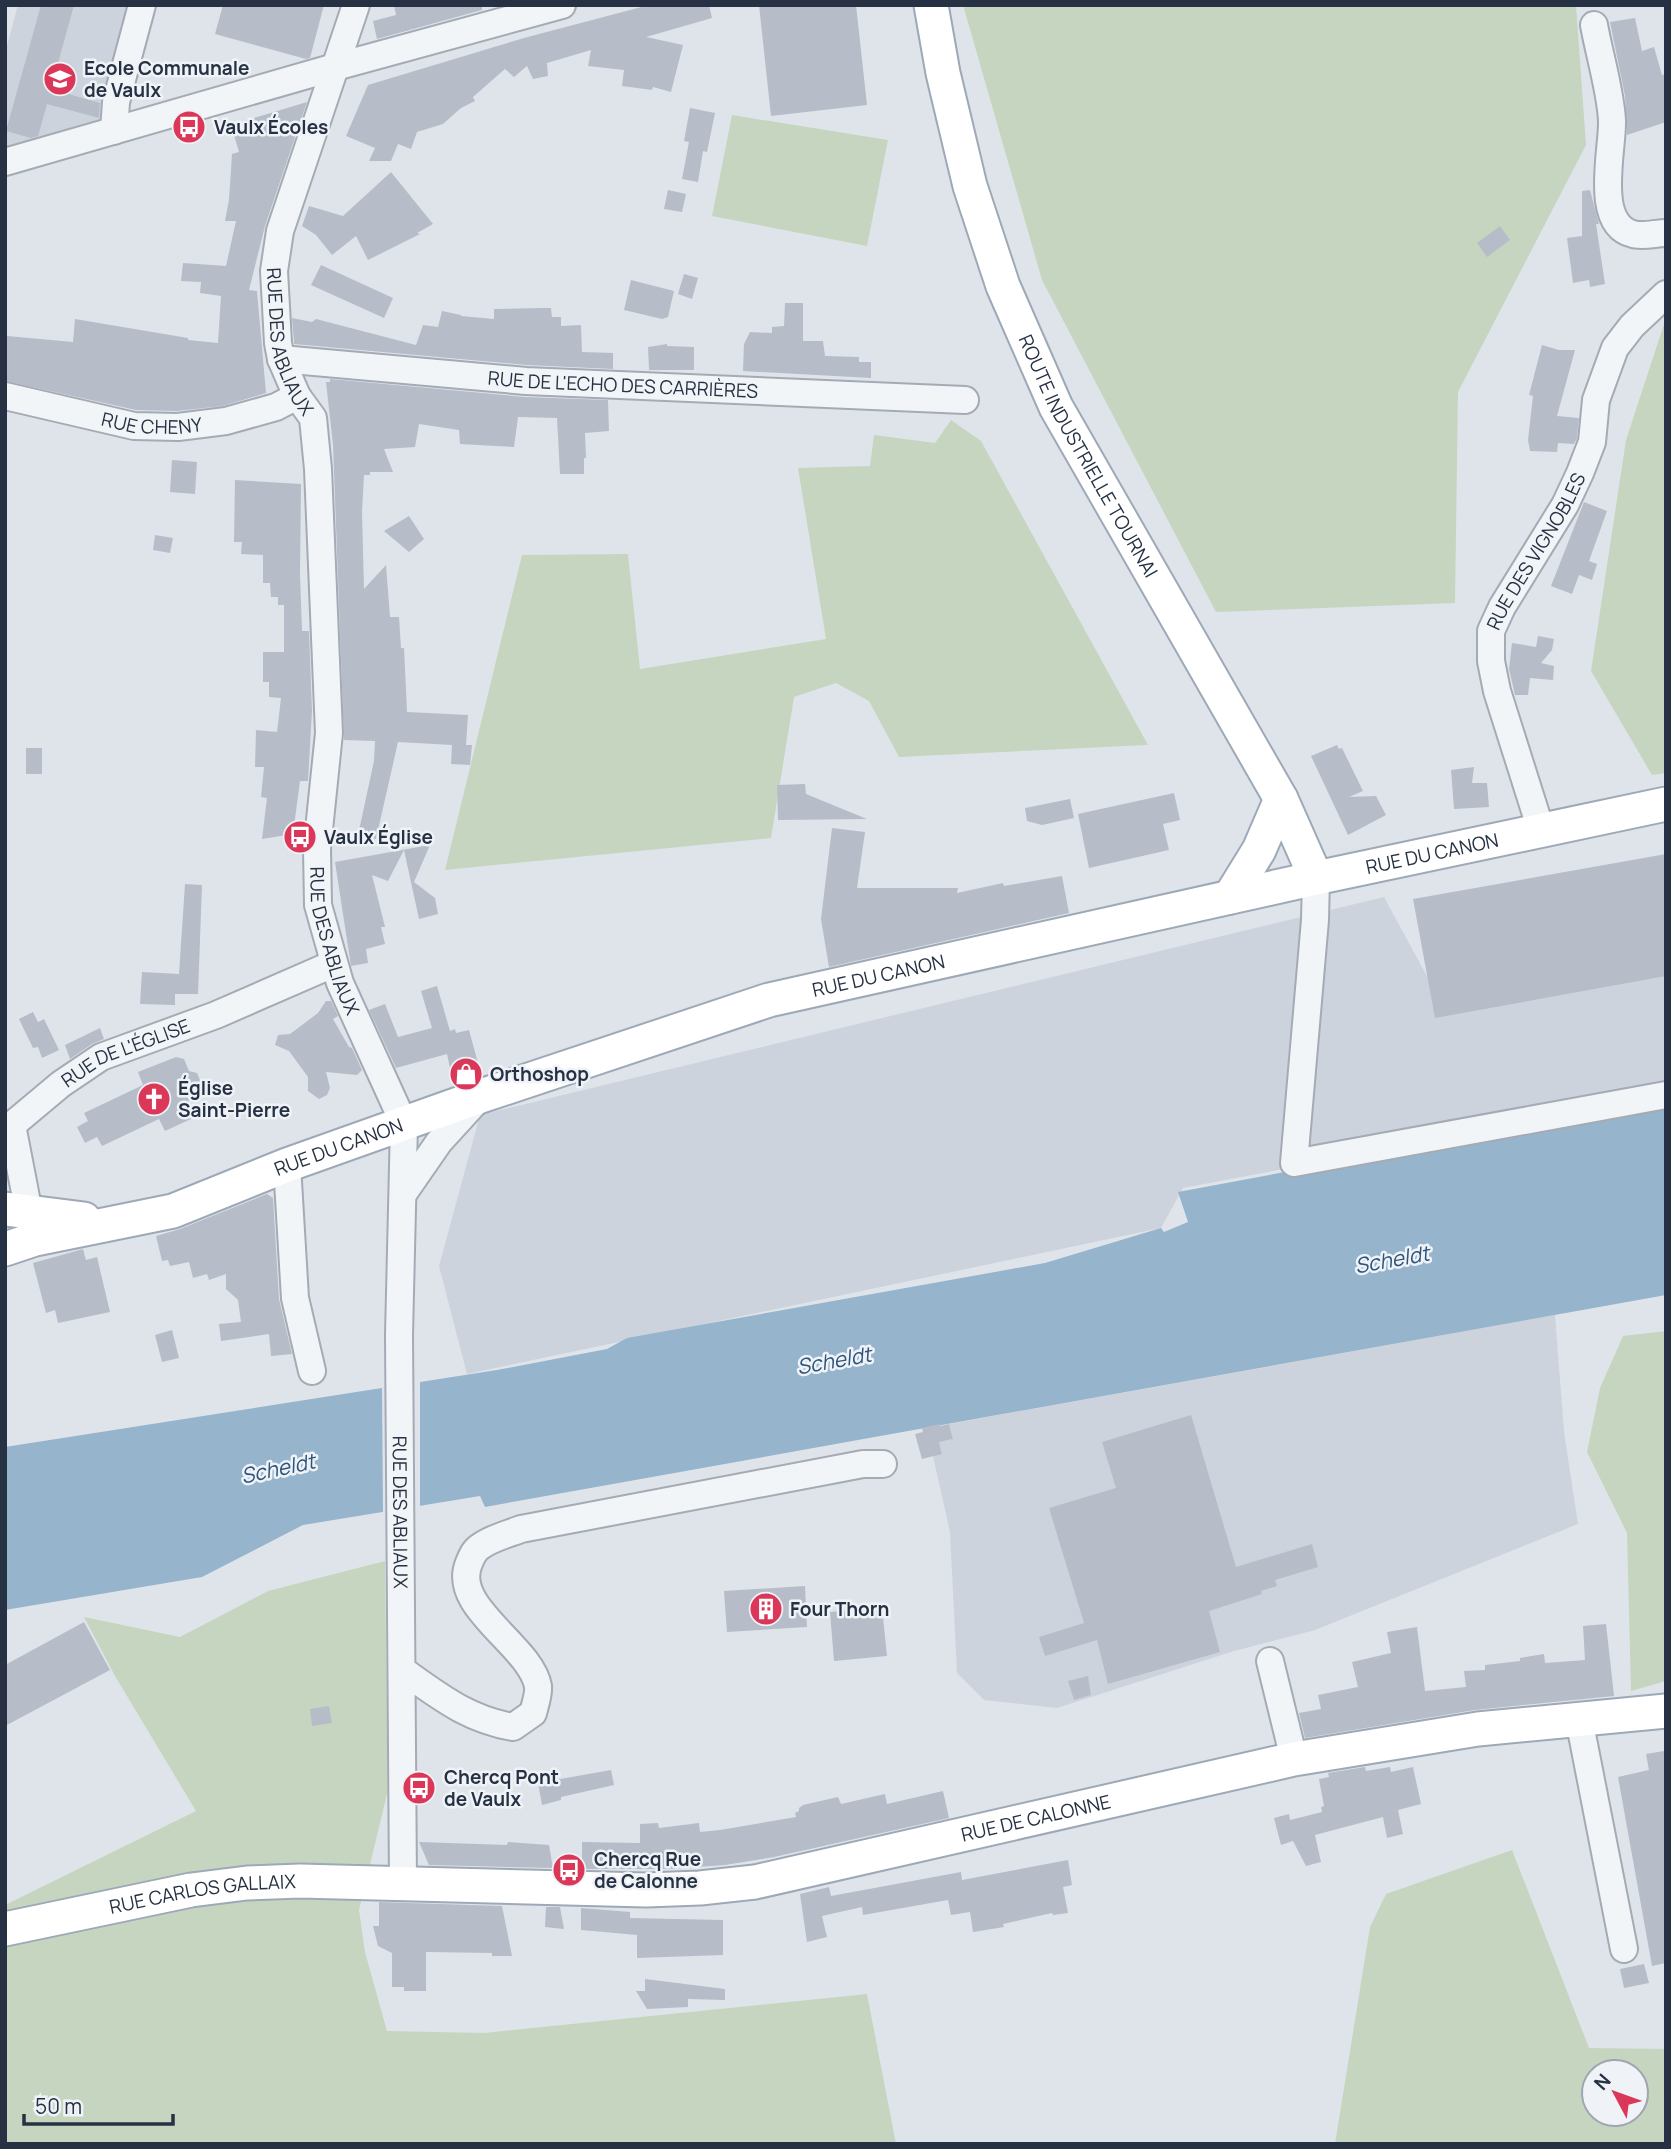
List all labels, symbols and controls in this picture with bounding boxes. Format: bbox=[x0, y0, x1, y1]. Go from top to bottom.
place label: Ecole Communale de Vaulx bbox=[84, 55, 250, 103]
school or university icon: Ecole Communale de Vaulx bbox=[41, 60, 79, 98]
bus stop icon: Vaulx Écoles bbox=[170, 108, 208, 146]
place label: Vaulx Écoles bbox=[214, 114, 328, 140]
street label: RUE DES ABLIAUX bbox=[261, 267, 320, 421]
street label: ROUTE INDUSTRIELLE TOURNAI bbox=[1013, 330, 1164, 582]
street label: RUE DE L'ECHO DES CARRIÈRES bbox=[487, 365, 759, 404]
street label: RUE CHENY bbox=[99, 406, 204, 440]
street label: RUE DES VIGNOBLES bbox=[1480, 468, 1591, 634]
bus stop icon: Vaulx Église bbox=[281, 818, 319, 856]
place label: Vaulx Église bbox=[324, 824, 433, 850]
street label: RUE DU CANON bbox=[1363, 827, 1501, 880]
street label: RUE DES ABLIAUX bbox=[304, 866, 366, 1019]
street label: RUE DU CANON bbox=[810, 948, 947, 1003]
street label: RUE DE L'ÉGLISE bbox=[56, 1013, 194, 1093]
shop icon: Orthoshop bbox=[447, 1055, 485, 1093]
place label: Orthoshop bbox=[490, 1061, 589, 1087]
place label: Église Saint-Pierre bbox=[178, 1075, 290, 1123]
church icon: Église Saint-Pierre bbox=[135, 1080, 173, 1118]
street label: RUE DU CANON bbox=[270, 1112, 406, 1182]
water label: Scheldt bbox=[1352, 1238, 1434, 1279]
water label: Scheldt bbox=[794, 1339, 876, 1380]
street label: RUE DES ABLIAUX bbox=[387, 1436, 414, 1589]
water label: Scheldt bbox=[238, 1446, 320, 1490]
building icon: Four Thorn bbox=[747, 1590, 785, 1628]
place label: Four Thorn bbox=[790, 1596, 889, 1622]
place label: Chercq Pont de Vaulx bbox=[444, 1764, 559, 1812]
bus stop icon: Chercq Pont de Vaulx bbox=[400, 1769, 438, 1807]
street label: RUE DE CALONNE bbox=[958, 1788, 1113, 1848]
place label: Chercq Rue de Calonne bbox=[594, 1846, 701, 1894]
bus stop icon: Chercq Rue de Calonne bbox=[550, 1851, 588, 1889]
street label: RUE CARLOS GALLAIX bbox=[107, 1868, 297, 1920]
north arrow bbox=[1580, 2058, 1650, 2128]
text: N bbox=[1588, 2068, 1616, 2096]
scale bar bbox=[24, 2082, 173, 2126]
text: 50 m bbox=[35, 2092, 82, 2120]

